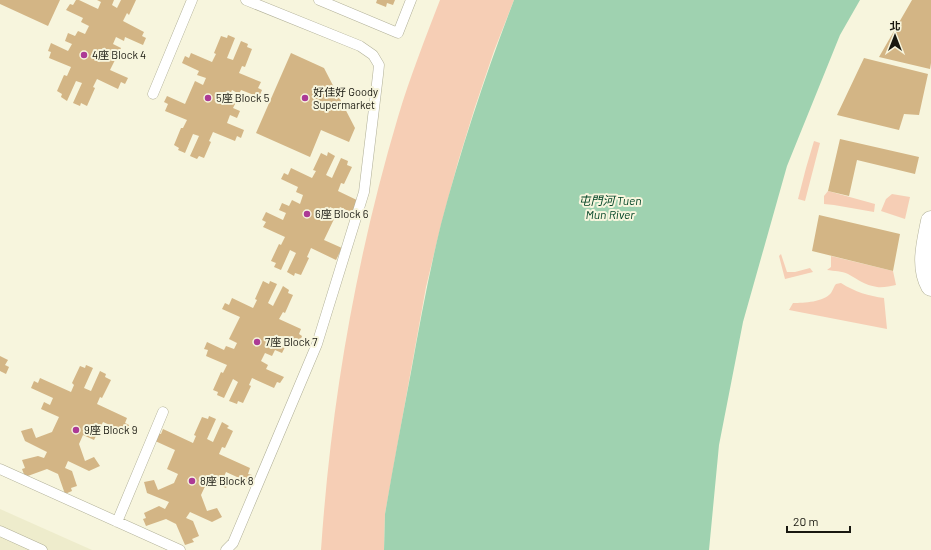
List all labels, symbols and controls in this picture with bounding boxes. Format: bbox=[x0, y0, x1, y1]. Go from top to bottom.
north arrow bbox=[875, 16, 915, 56]
text: 北 bbox=[890, 19, 901, 32]
place label: 4座 Block 4 bbox=[92, 48, 146, 61]
marker: 4座 Block 4 bbox=[79, 50, 89, 60]
place label: 好佳好 Goody Supermarket bbox=[313, 85, 378, 111]
place label: 5座 Block 5 bbox=[216, 91, 270, 104]
marker: 5座 Block 5 bbox=[203, 93, 213, 103]
marker: 好佳好 Goody Supermarket bbox=[300, 93, 310, 103]
water label: 屯門河 Tuen Mun River bbox=[578, 193, 642, 221]
place label: 6座 Block 6 bbox=[315, 207, 369, 220]
marker: 6座 Block 6 bbox=[302, 209, 312, 219]
place label: 7座 Block 7 bbox=[265, 335, 317, 348]
marker: 7座 Block 7 bbox=[252, 337, 262, 347]
place label: 9座 Block 9 bbox=[84, 423, 138, 436]
marker: 9座 Block 9 bbox=[71, 425, 81, 435]
place label: 8座 Block 8 bbox=[200, 474, 254, 487]
marker: 8座 Block 8 bbox=[187, 476, 197, 486]
scale bar bbox=[787, 508, 850, 534]
text: 20 m bbox=[793, 514, 819, 528]

